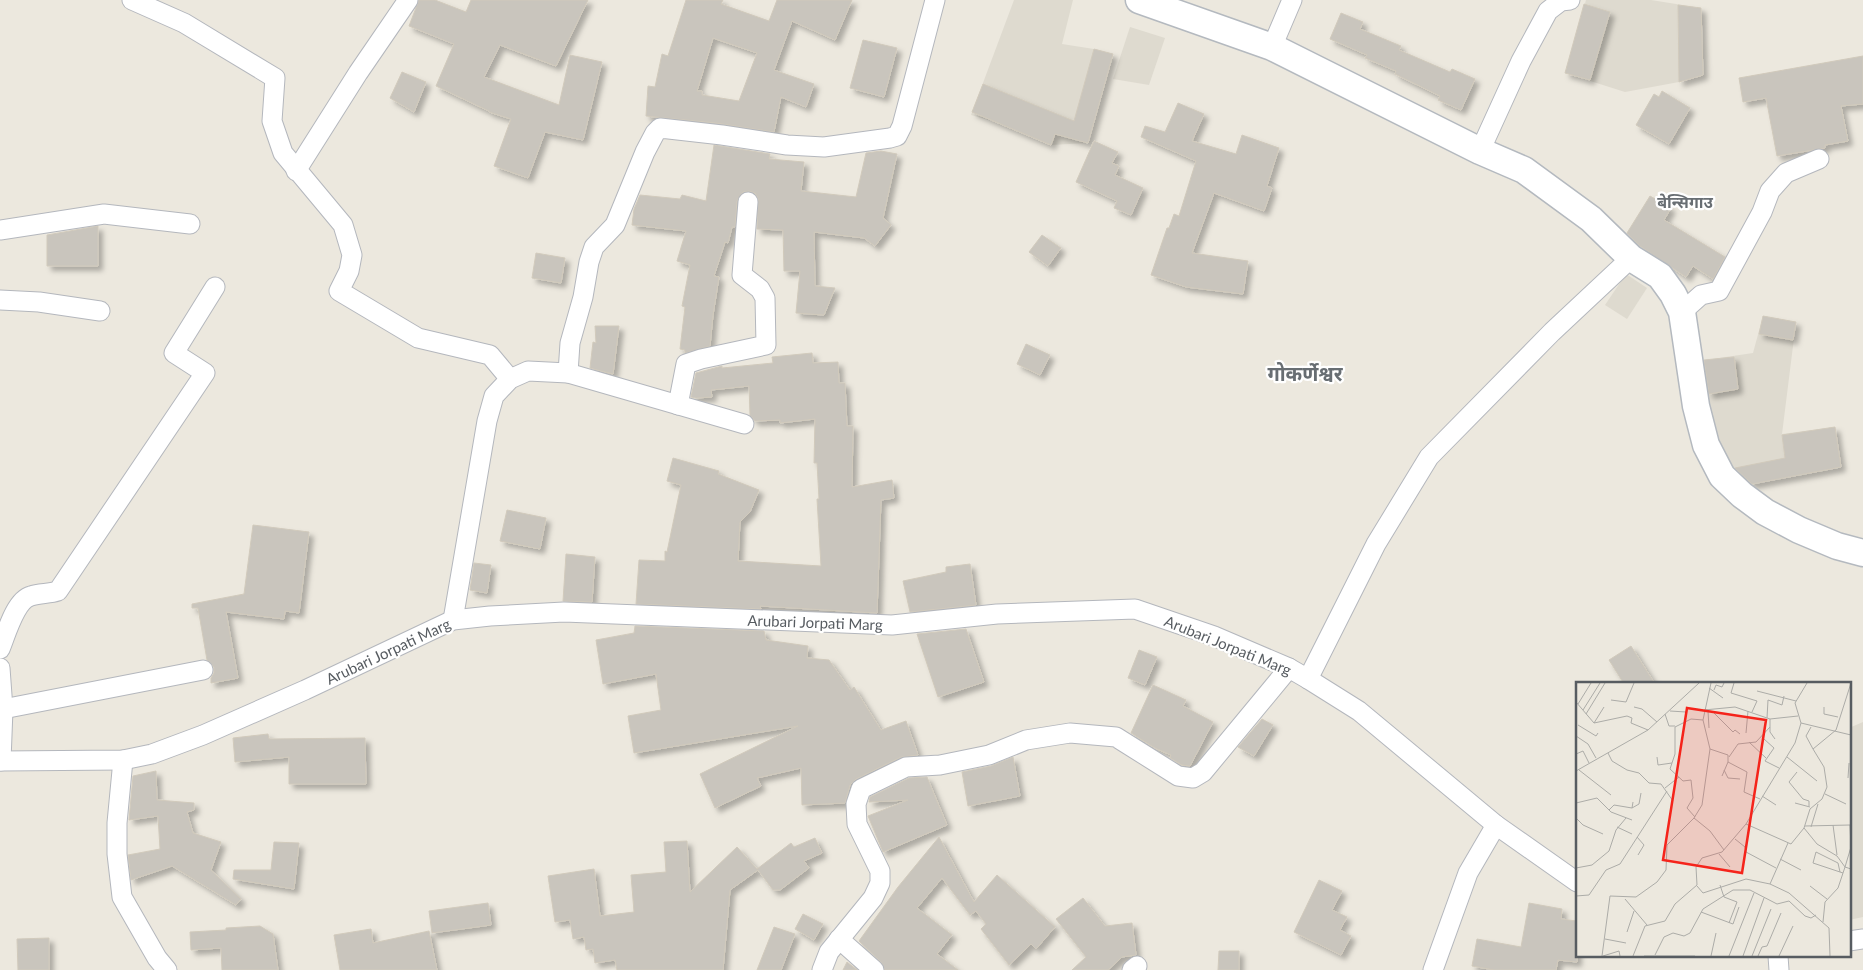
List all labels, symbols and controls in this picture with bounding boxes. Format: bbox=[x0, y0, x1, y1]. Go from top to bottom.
district label: बेन्सिगाउ bbox=[1657, 192, 1713, 211]
district label: गोकर्णेश्वर bbox=[1267, 361, 1344, 385]
street label: Arubari Jorpati Marg bbox=[747, 611, 883, 633]
street label: Arubari Jorpati Marg bbox=[1162, 611, 1294, 679]
street label: Arubari Jorpati Marg bbox=[323, 614, 453, 688]
inset map bbox=[1576, 682, 1850, 958]

